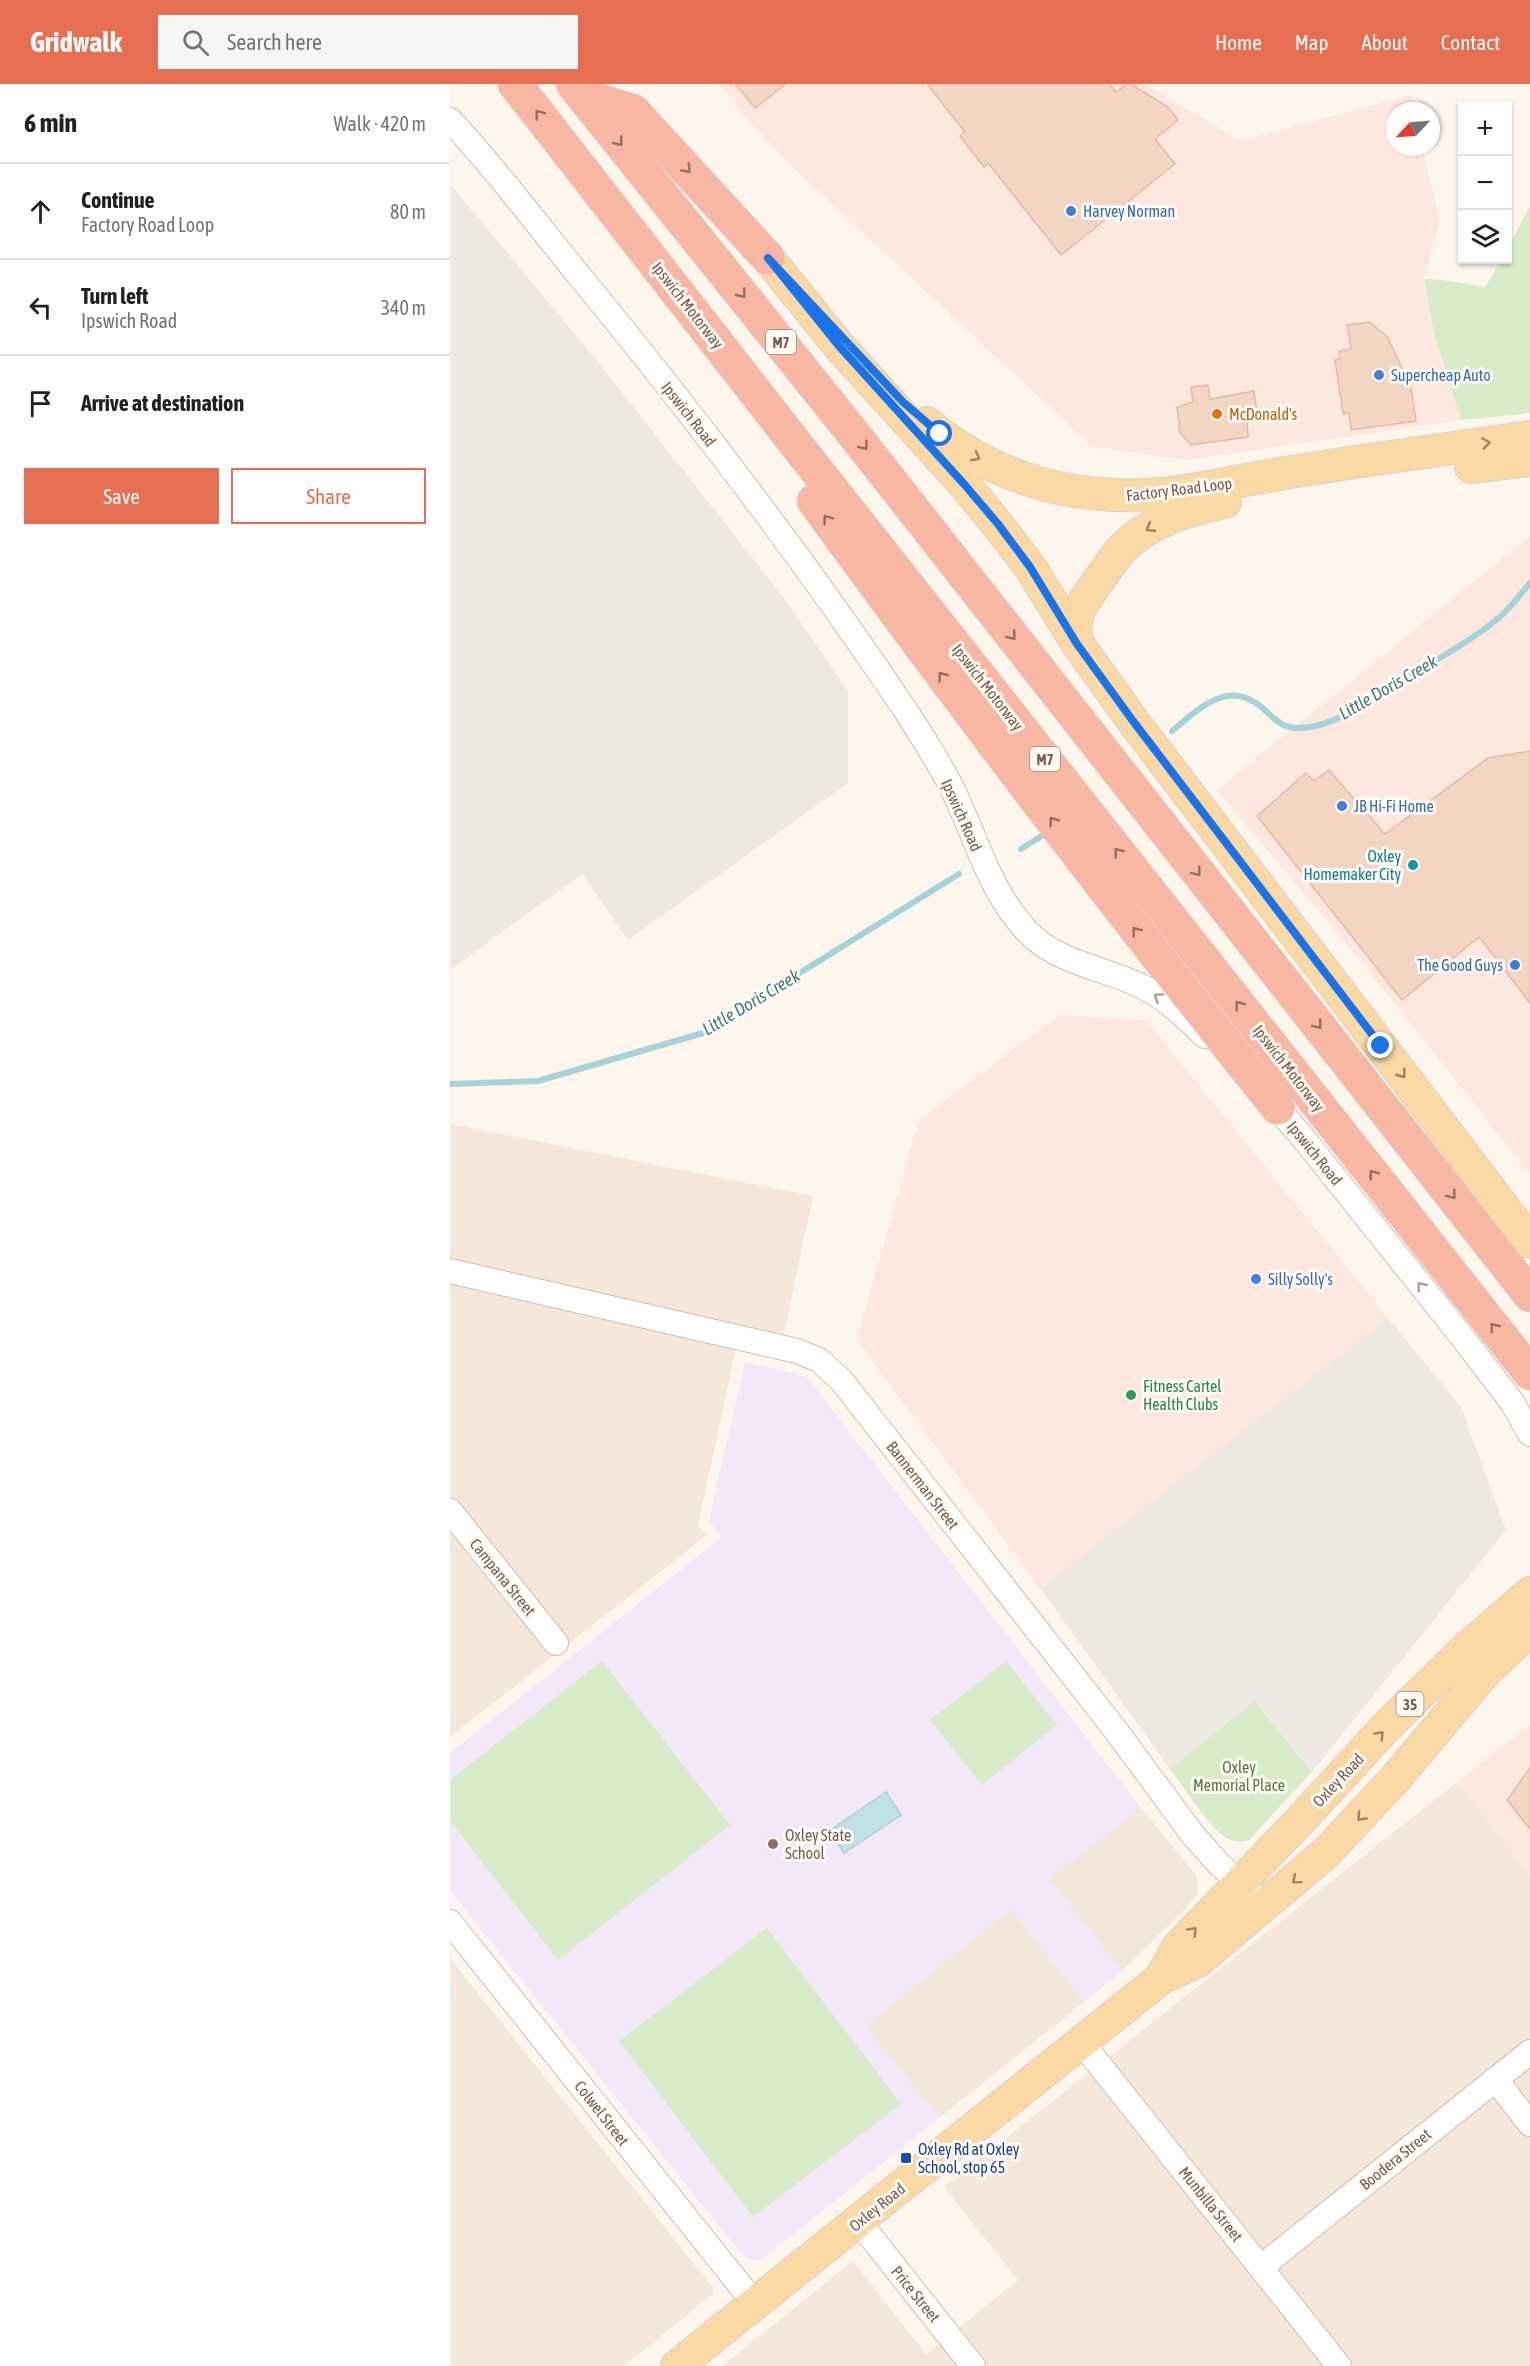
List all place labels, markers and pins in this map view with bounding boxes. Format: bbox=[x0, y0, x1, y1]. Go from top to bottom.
place label: Harvey Norman bbox=[1083, 202, 1175, 221]
marker: Harvey Norman bbox=[1064, 204, 1078, 218]
place label: Supercheap Auto bbox=[1391, 366, 1491, 385]
marker: Supercheap Auto bbox=[1372, 368, 1386, 382]
place label: McDonald's bbox=[1229, 405, 1298, 423]
marker: McDonald's bbox=[1210, 407, 1224, 421]
place label: JB Hi-Fi Home bbox=[1354, 797, 1434, 815]
marker: JB Hi-Fi Home bbox=[1335, 799, 1349, 813]
place label: Oxley Homemaker City bbox=[1303, 847, 1401, 884]
marker: Oxley Homemaker City bbox=[1406, 858, 1420, 872]
place label: The Good Guys bbox=[1417, 956, 1503, 975]
marker: The Good Guys bbox=[1508, 958, 1522, 972]
place label: Silly Solly's bbox=[1268, 1270, 1333, 1289]
marker: Silly Solly's bbox=[1249, 1272, 1263, 1286]
place label: Fitness Cartel Health Clubs bbox=[1143, 1377, 1222, 1413]
marker: Fitness Cartel Health Clubs bbox=[1124, 1388, 1138, 1402]
place label: Oxley State School bbox=[785, 1826, 851, 1862]
marker: Oxley State School bbox=[766, 1837, 780, 1851]
place label: Oxley Rd at Oxley School, stop 65 bbox=[918, 2140, 1020, 2177]
marker: Oxley Rd at Oxley School, stop 65 bbox=[899, 2151, 913, 2165]

